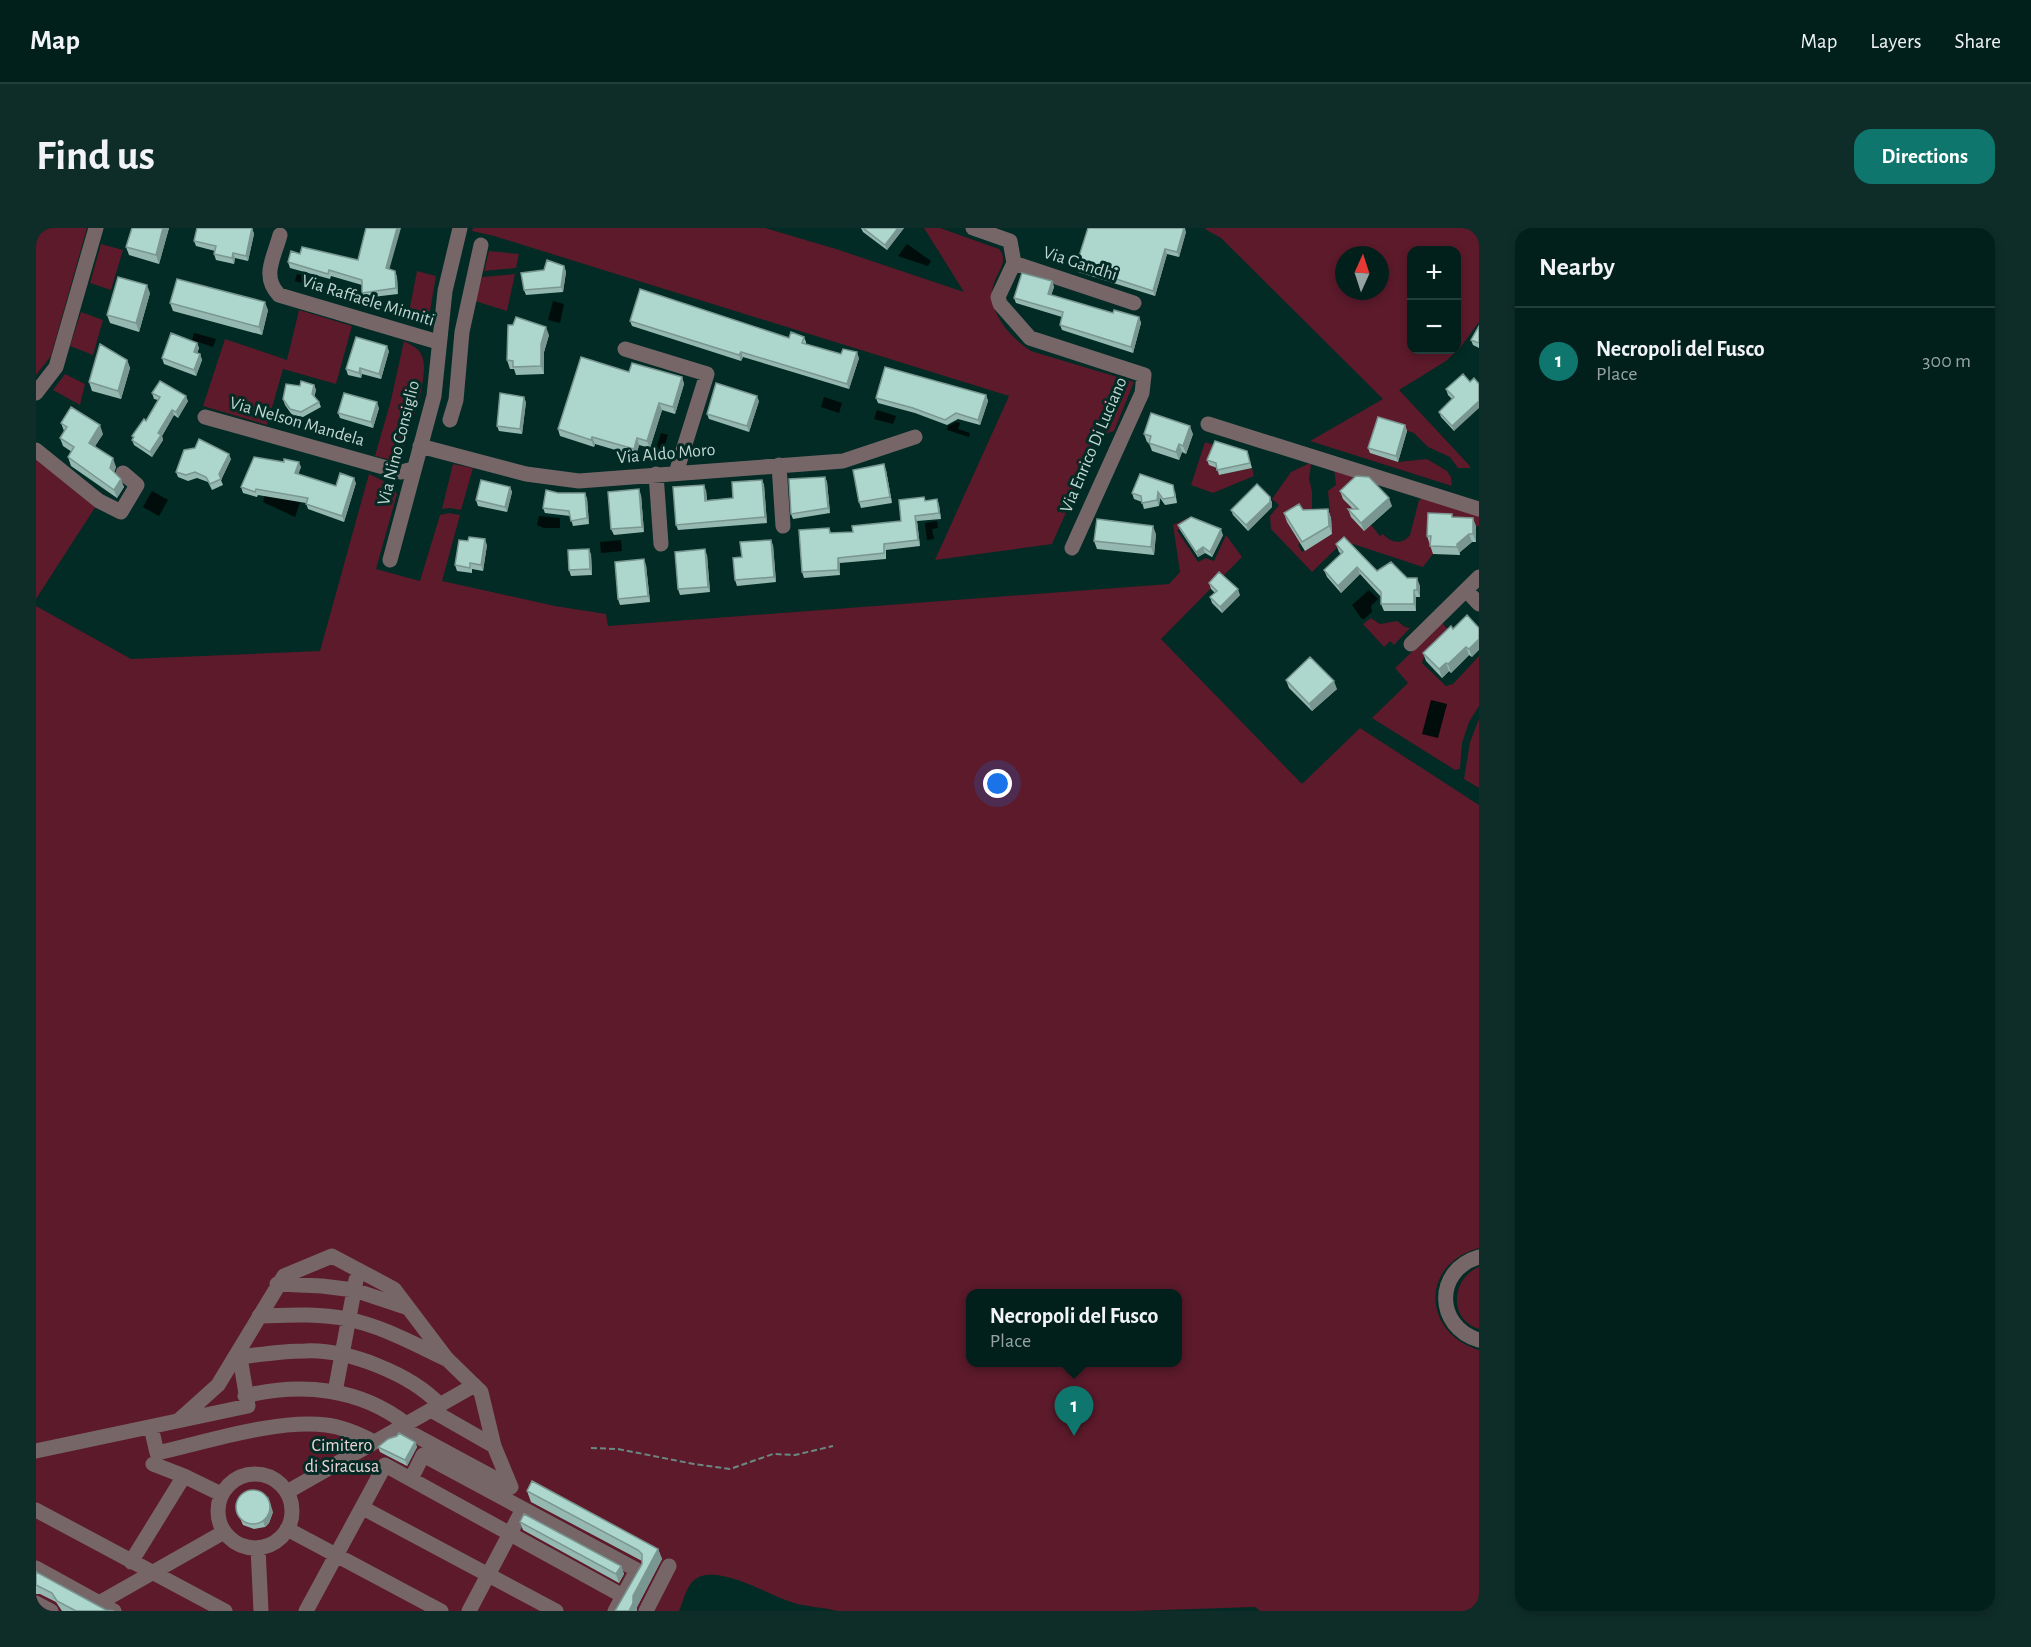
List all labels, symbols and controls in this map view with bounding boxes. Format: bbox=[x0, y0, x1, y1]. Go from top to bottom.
text: Map bbox=[30, 27, 80, 55]
text: Map bbox=[1801, 31, 1837, 52]
text: Layers bbox=[1870, 31, 1921, 52]
text: Share bbox=[1954, 31, 2001, 52]
button: Directions bbox=[1854, 129, 1995, 184]
text: Find us bbox=[36, 135, 155, 177]
street label: Via Gandhi bbox=[1041, 244, 1119, 284]
north arrow bbox=[1335, 246, 1389, 300]
map controls bbox=[1407, 246, 1461, 354]
button: + bbox=[1407, 246, 1461, 300]
text: Nearby bbox=[1539, 254, 1615, 280]
street label: Via Raffaele Minniti bbox=[299, 272, 437, 330]
button: − bbox=[1407, 300, 1461, 354]
text: Necropoli del Fusco bbox=[1596, 338, 1765, 360]
text: 1 bbox=[1555, 351, 1562, 371]
text: 300 m bbox=[1922, 351, 1971, 371]
text: Place bbox=[1596, 364, 1637, 384]
street label: Via Enrico Di Luciano bbox=[1057, 374, 1131, 515]
street label: Via Nino Consiglio bbox=[375, 379, 423, 507]
street label: Via Nelson Mandela bbox=[227, 394, 367, 450]
street label: Via Aldo Moro bbox=[616, 441, 716, 467]
your location bbox=[983, 769, 1012, 798]
popup bbox=[966, 1289, 1182, 1367]
text: Necropoli del Fusco bbox=[990, 1305, 1158, 1327]
text: Place bbox=[990, 1331, 1031, 1351]
pin: 1 bbox=[1054, 1386, 1094, 1436]
park label: Cimitero di Siracusa bbox=[305, 1437, 379, 1476]

